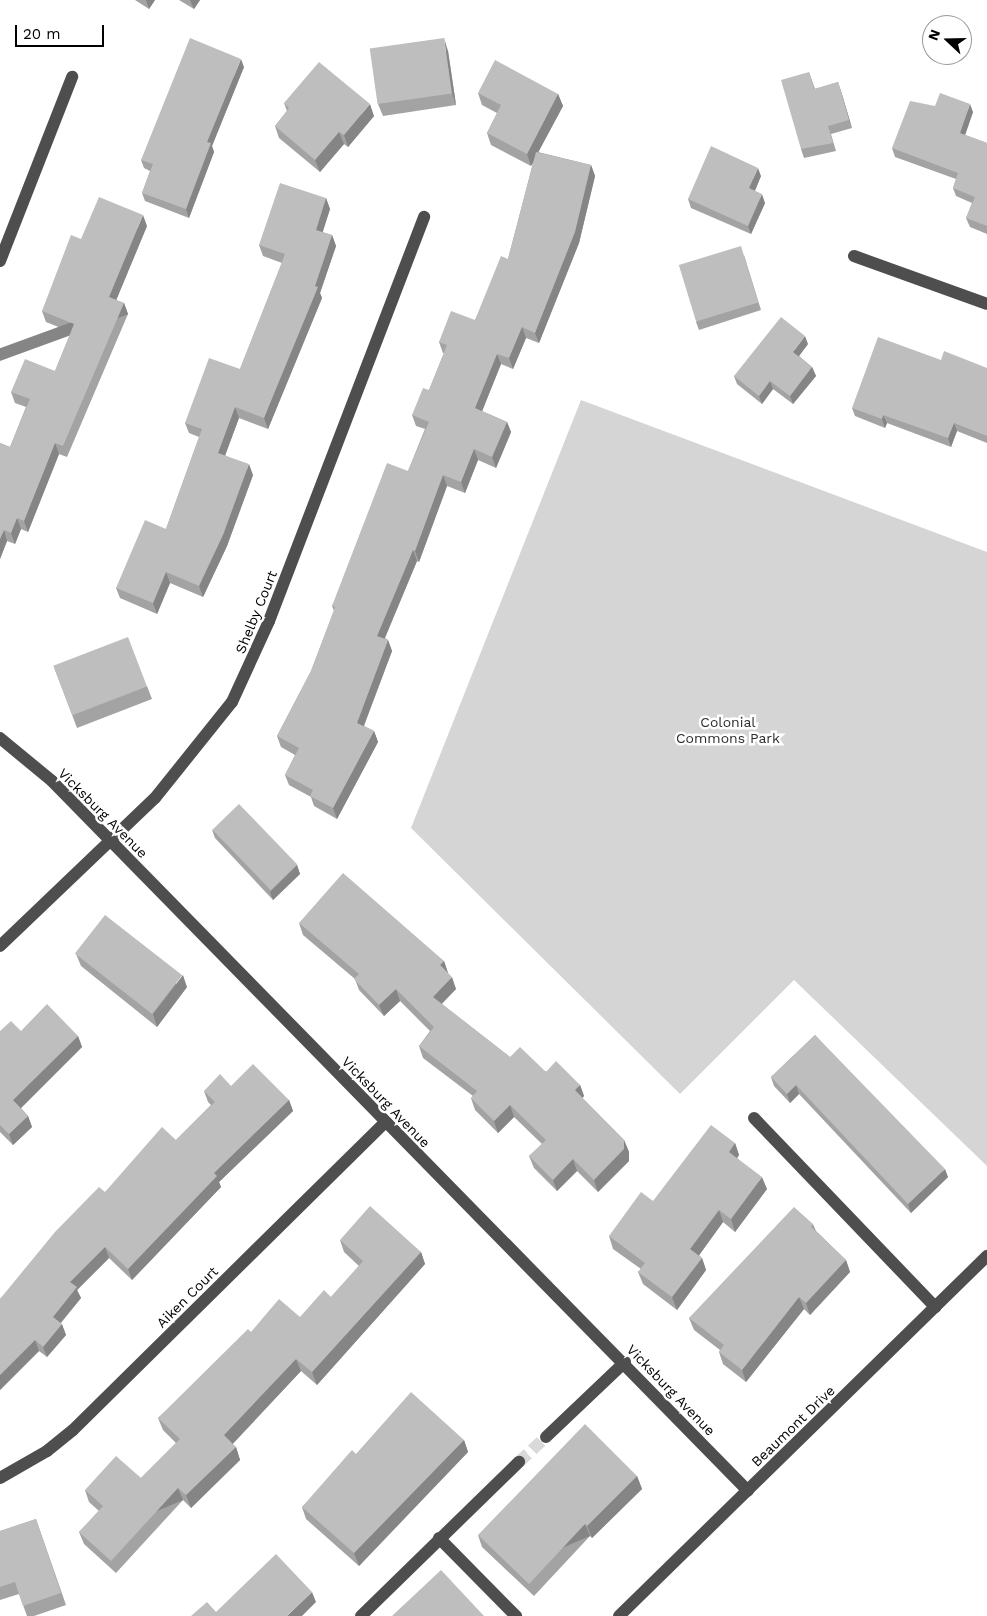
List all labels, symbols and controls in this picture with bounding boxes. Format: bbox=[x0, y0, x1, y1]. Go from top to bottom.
scale bar bbox=[18, 15, 106, 47]
north arrow bbox=[922, 15, 972, 65]
text: 20 m bbox=[23, 25, 61, 43]
text: N bbox=[925, 27, 943, 43]
street label: Shelby Court bbox=[232, 568, 280, 656]
park label: Colonial Commons Park bbox=[676, 714, 780, 746]
street label: Vicksburg Avenue bbox=[55, 765, 151, 861]
street label: Vicksburg Avenue bbox=[338, 1053, 434, 1151]
street label: Aiken Court bbox=[153, 1263, 221, 1331]
street label: Vicksburg Avenue bbox=[623, 1341, 719, 1439]
street label: Beaumont Drive bbox=[748, 1382, 838, 1470]

